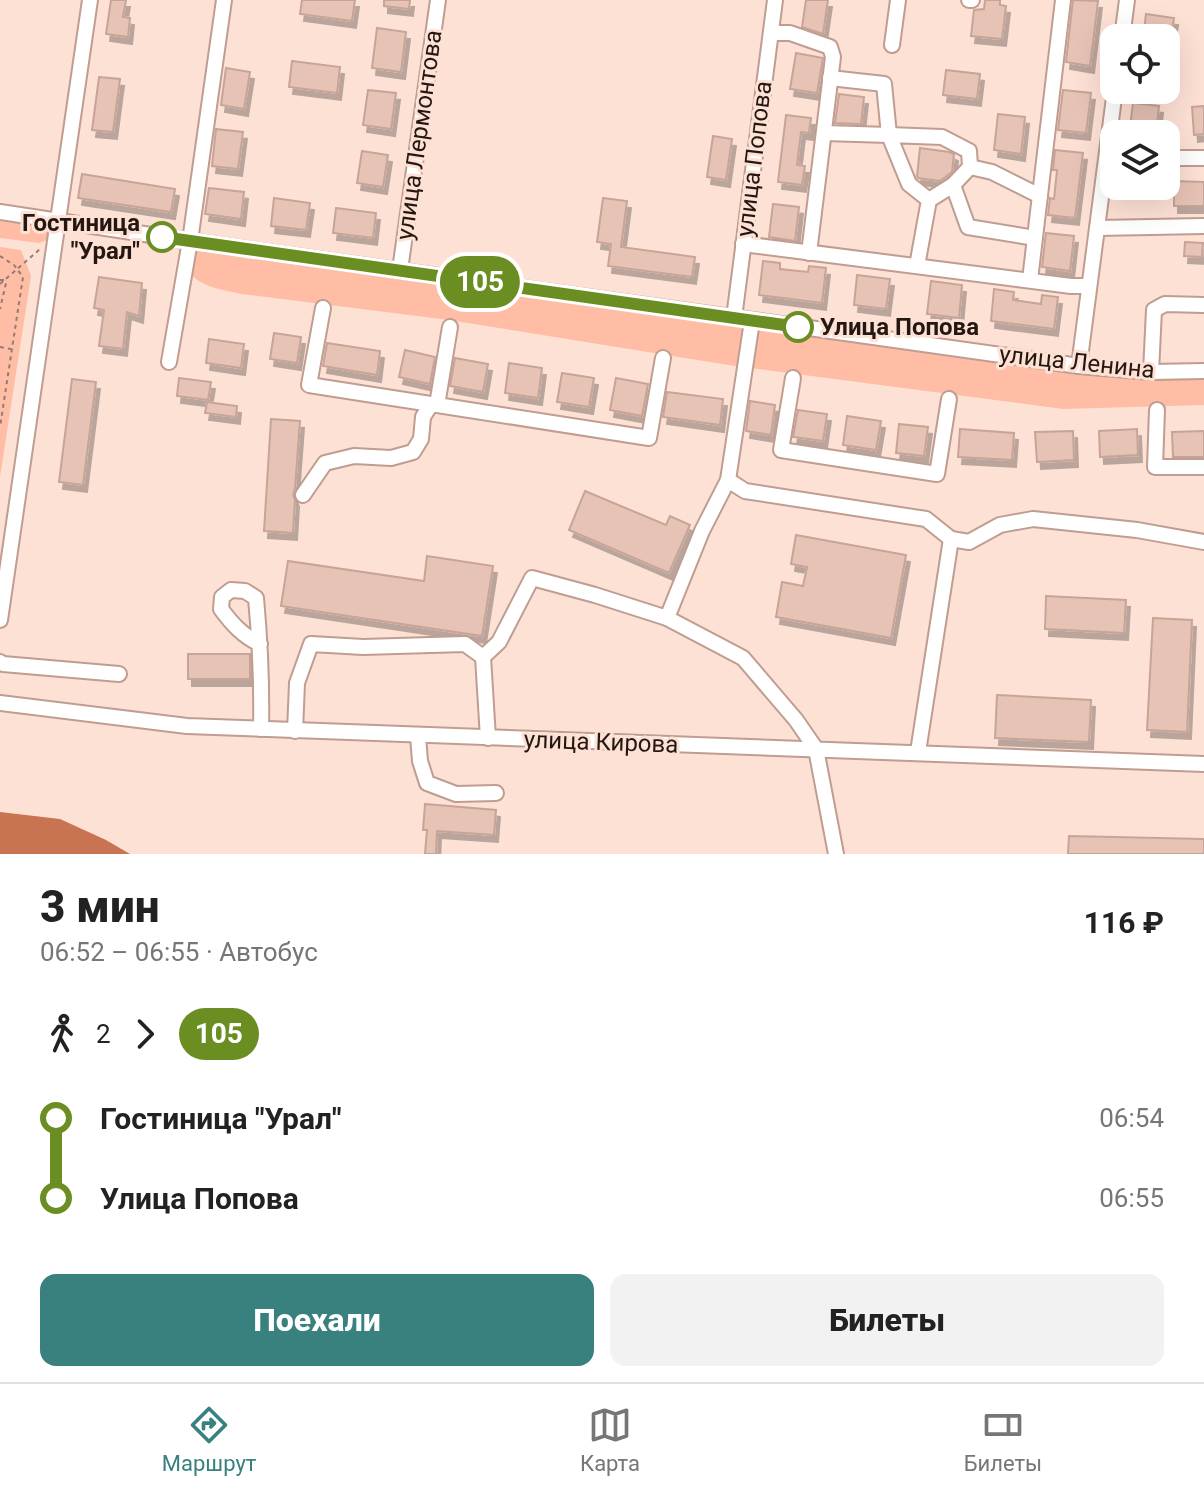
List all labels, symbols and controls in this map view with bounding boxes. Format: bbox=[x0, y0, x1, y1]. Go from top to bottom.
map controls bbox=[1100, 24, 1180, 200]
button: locate bbox=[1100, 24, 1180, 104]
street label: улица Лермонтова bbox=[390, 28, 448, 242]
street label: улица Попова bbox=[731, 79, 777, 239]
button: layers bbox=[1100, 120, 1180, 200]
place label: Гостиница "Урал" bbox=[22, 209, 140, 265]
marker: Гостиница "Урал" bbox=[147, 222, 177, 252]
line badge: 105 bbox=[434, 256, 526, 308]
text: 105 bbox=[456, 265, 504, 298]
marker: Улица Попова bbox=[783, 312, 813, 342]
place label: Улица Попова bbox=[820, 313, 979, 341]
street label: улица Ленина bbox=[998, 340, 1156, 384]
street label: улица Кирова bbox=[523, 725, 679, 759]
text: 3 мин bbox=[40, 881, 160, 933]
text: 116 ₽ bbox=[1084, 905, 1164, 940]
text: 06:52 – 06:55 · Автобус bbox=[40, 937, 318, 967]
icon: walk bbox=[40, 1012, 84, 1056]
icon: forward bbox=[123, 1012, 167, 1056]
text: 105 bbox=[195, 1017, 243, 1050]
text: 2 bbox=[96, 1019, 111, 1049]
text: Гостиница "Урал" bbox=[100, 1101, 342, 1136]
text: 06:54 bbox=[1099, 1103, 1164, 1133]
text: Улица Попова bbox=[100, 1181, 299, 1216]
text: 06:55 bbox=[1099, 1183, 1164, 1213]
button: Поехали bbox=[40, 1274, 594, 1366]
button: Билеты bbox=[610, 1274, 1164, 1366]
tab: Маршрут bbox=[162, 1403, 256, 1476]
tab: Карта bbox=[580, 1403, 640, 1476]
tab: Билеты bbox=[964, 1403, 1042, 1476]

